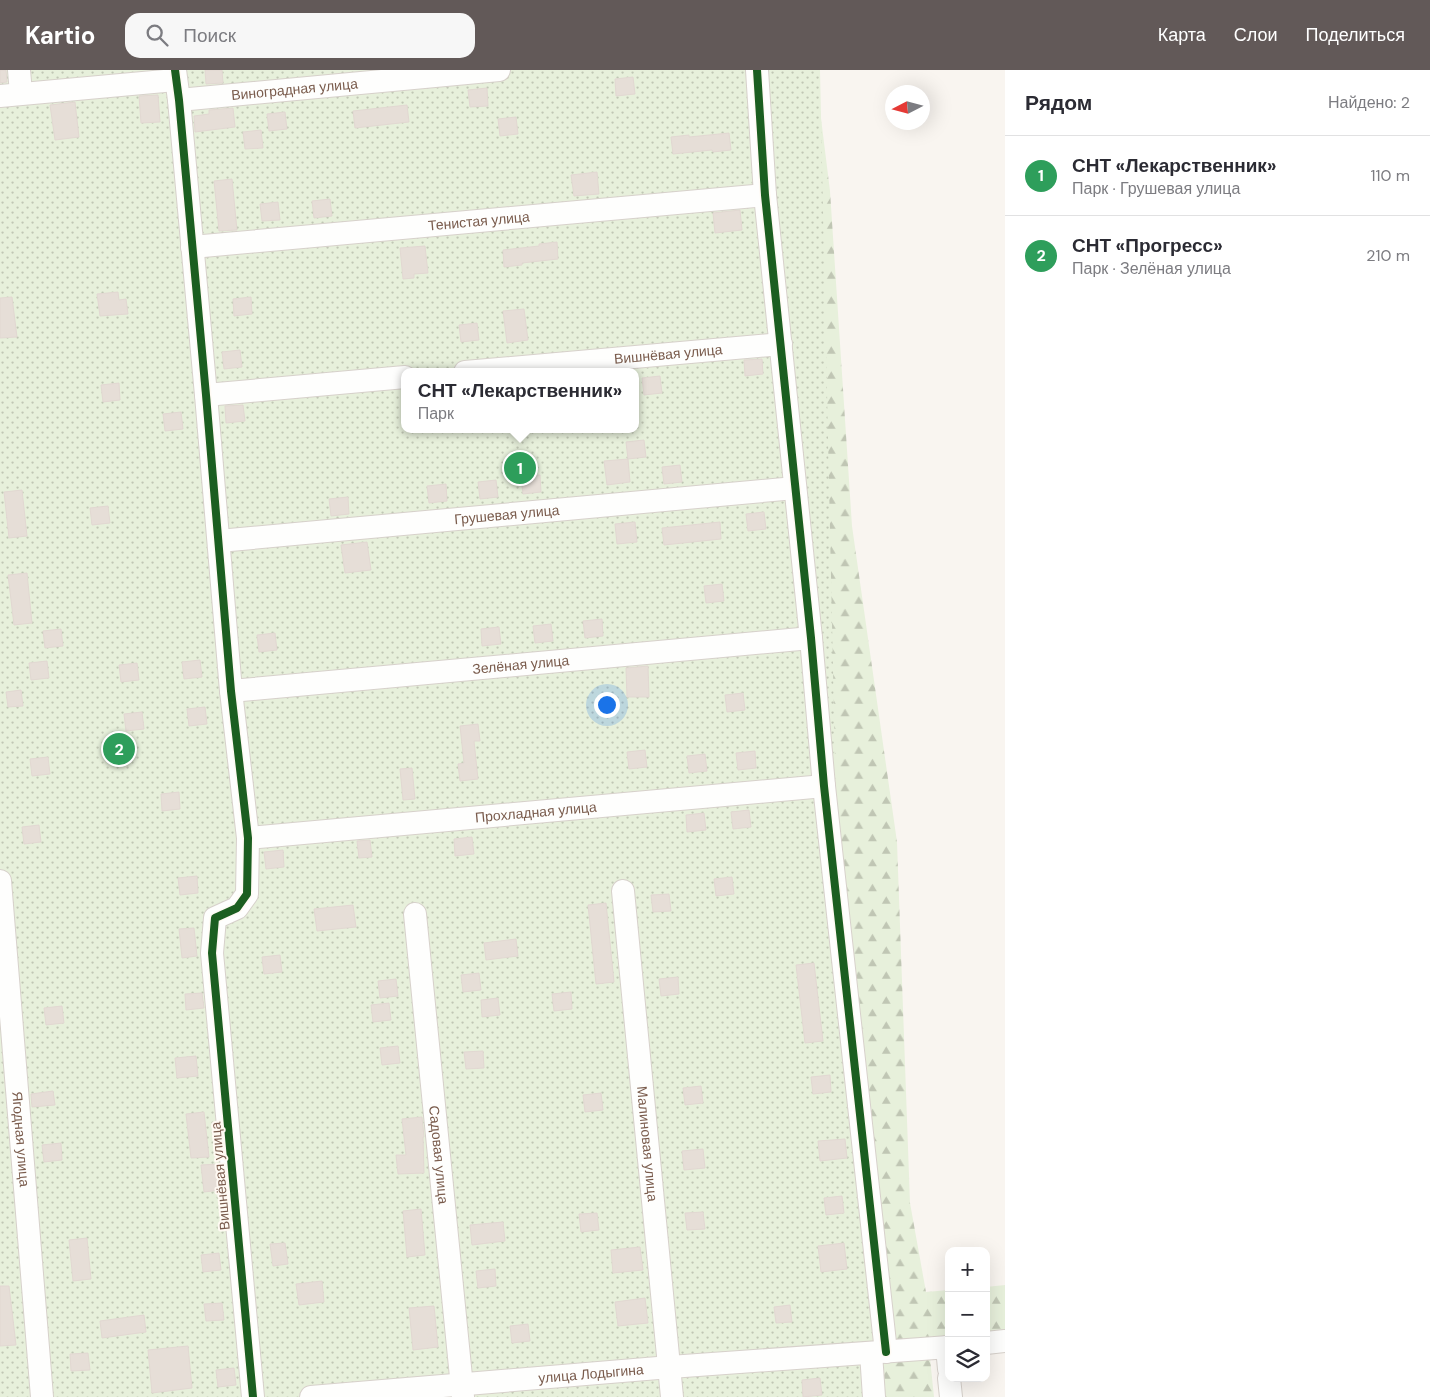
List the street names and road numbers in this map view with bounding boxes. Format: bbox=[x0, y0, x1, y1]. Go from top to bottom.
street label: Виноградная улица bbox=[230, 74, 359, 104]
street label: Тенистая улица bbox=[427, 207, 531, 235]
street label: Вишнёвая улица bbox=[613, 340, 723, 368]
street label: Грушевая улица bbox=[453, 501, 560, 528]
street label: Зелёная улица bbox=[472, 651, 570, 678]
street label: Прохладная улица bbox=[474, 798, 598, 826]
street label: Малиновая улица bbox=[633, 1085, 662, 1203]
street label: Ягодная улица bbox=[8, 1091, 34, 1188]
street label: Садовая улица bbox=[425, 1105, 453, 1205]
street label: Вишнёвая улица bbox=[206, 1121, 234, 1231]
street label: улица Лодыгина bbox=[538, 1360, 645, 1387]

